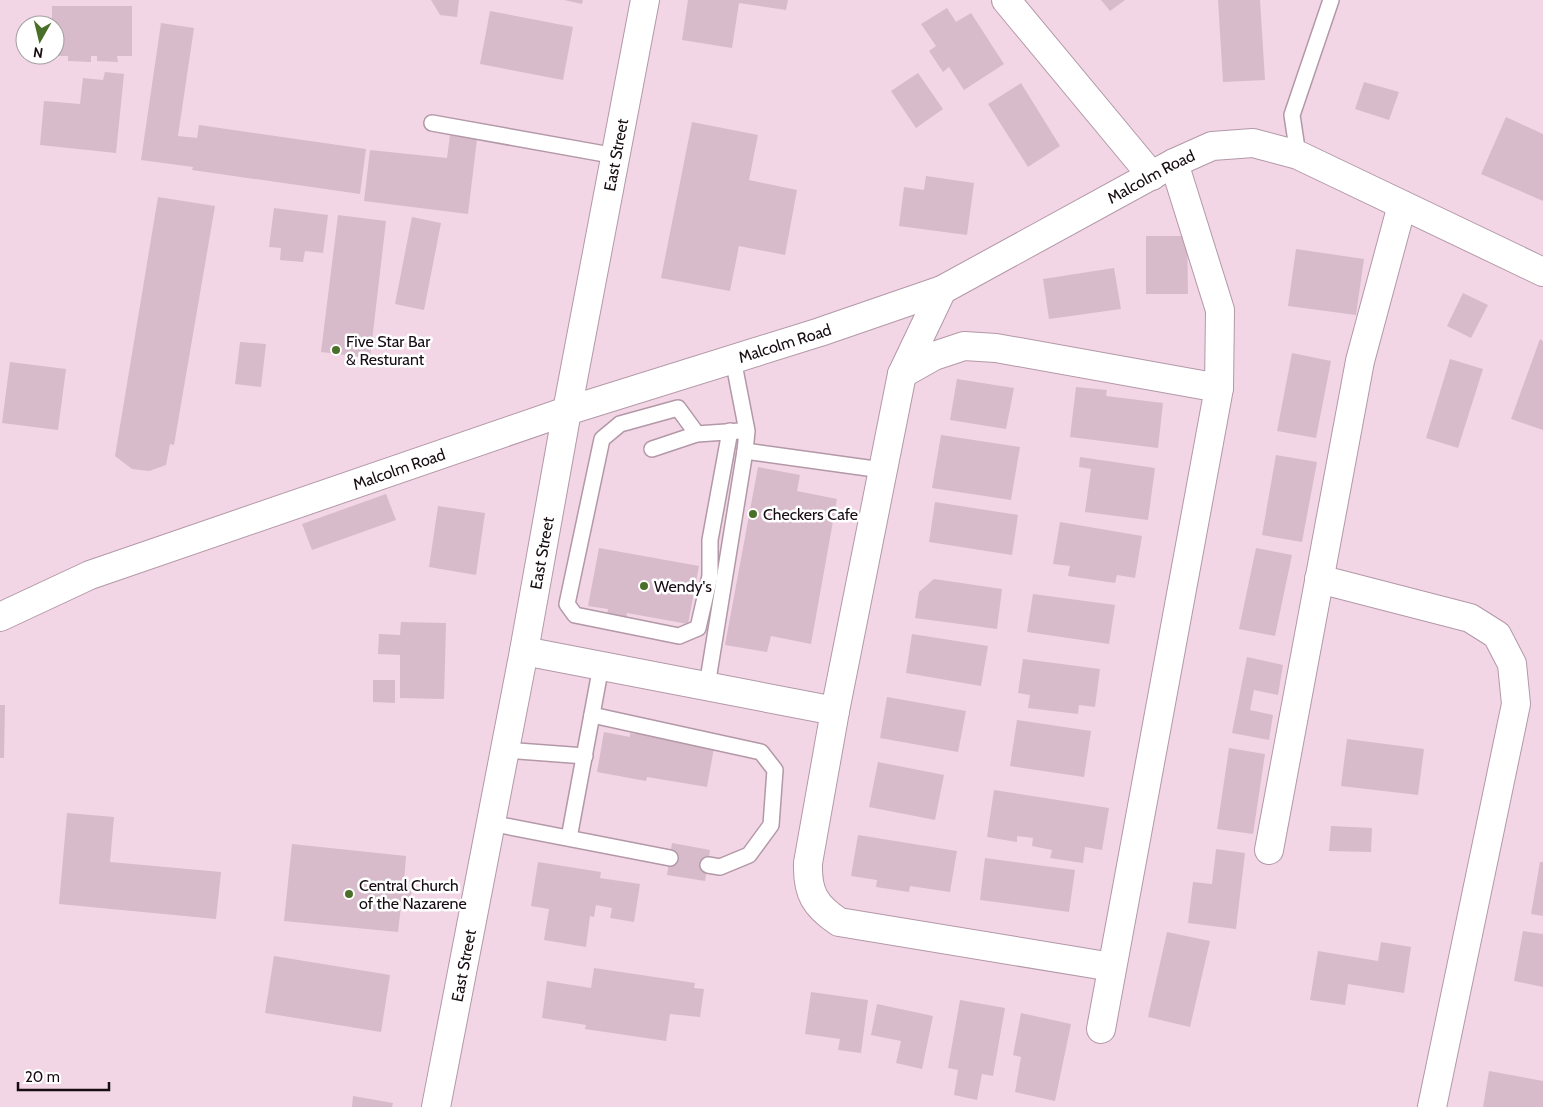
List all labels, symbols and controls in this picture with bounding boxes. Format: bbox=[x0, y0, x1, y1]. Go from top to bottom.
north arrow bbox=[15, 15, 65, 65]
text: N bbox=[32, 43, 44, 62]
street label: East Street bbox=[600, 116, 632, 193]
street label: Malcolm Road bbox=[1104, 146, 1198, 208]
street label: Malcolm Road bbox=[736, 320, 834, 367]
place label: Five Star Bar & Resturant bbox=[346, 332, 431, 369]
marker: Five Star Bar & Resturant bbox=[330, 344, 342, 356]
street label: Malcolm Road bbox=[350, 445, 448, 494]
place label: Checkers Cafe bbox=[763, 505, 858, 524]
marker: Checkers Cafe bbox=[747, 508, 759, 520]
street label: East Street bbox=[526, 515, 558, 591]
place label: Wendy's bbox=[654, 577, 712, 596]
marker: Wendy's bbox=[638, 580, 650, 592]
place label: Central Church of the Nazarene bbox=[359, 876, 467, 913]
marker: Central Church of the Nazarene bbox=[343, 888, 355, 900]
street label: East Street bbox=[447, 927, 480, 1004]
scale bar bbox=[18, 1060, 109, 1092]
text: 20 m bbox=[25, 1068, 60, 1086]

